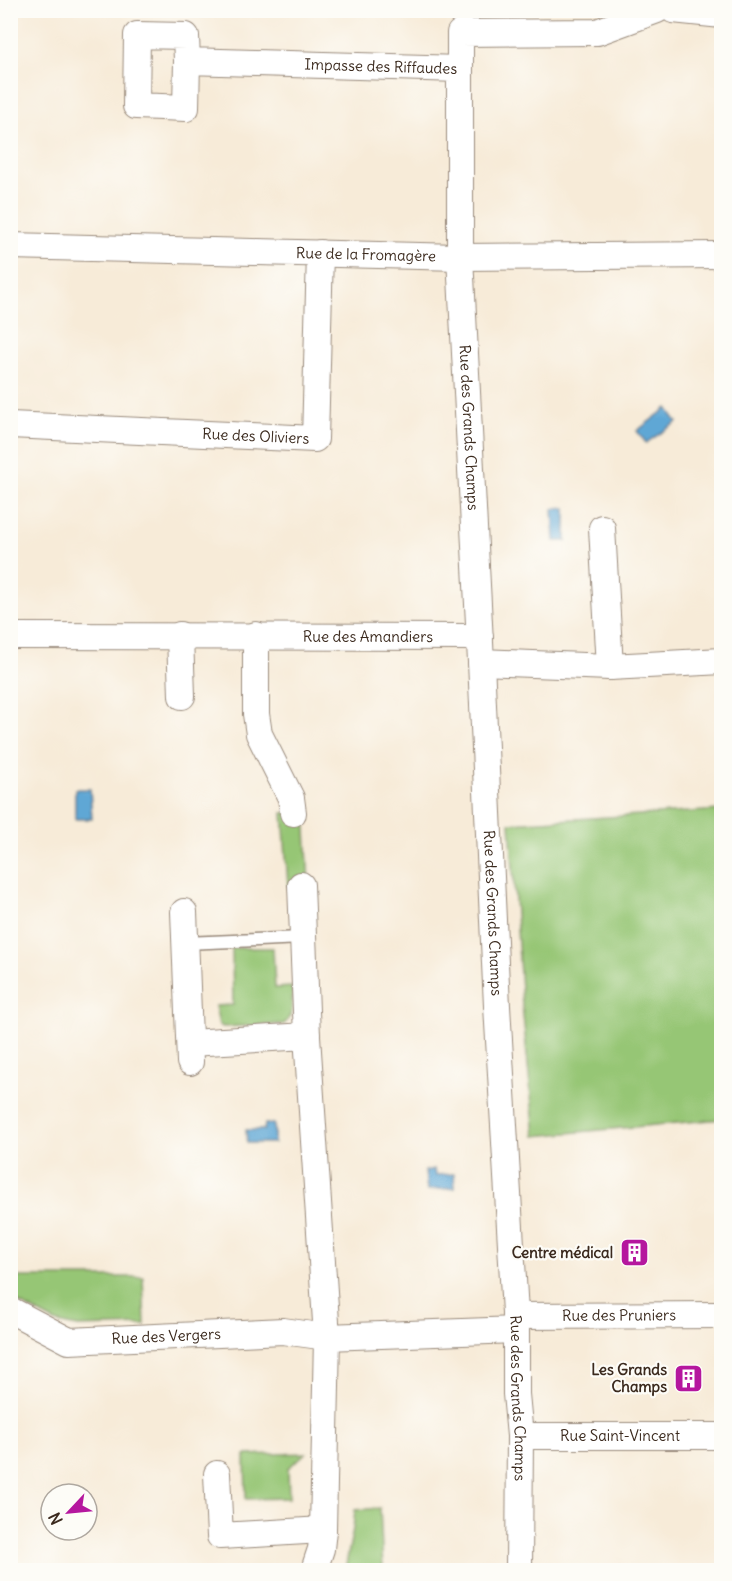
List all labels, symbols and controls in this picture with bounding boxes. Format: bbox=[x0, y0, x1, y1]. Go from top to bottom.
street label: Impasse des Riffaudes bbox=[304, 54, 458, 78]
street label: Rue de la Fromagère bbox=[296, 243, 436, 265]
street label: Rue des Grands Champs bbox=[456, 344, 483, 511]
street label: Rue des Oliviers bbox=[202, 424, 310, 448]
street label: Rue des Amandiers bbox=[303, 627, 433, 646]
street label: Rue des Grands Champs bbox=[480, 830, 507, 996]
building icon: Centre médical bbox=[618, 1237, 650, 1269]
place label: Centre médical bbox=[512, 1243, 613, 1262]
street label: Rue des Pruniers bbox=[562, 1305, 676, 1325]
street label: Rue des Grands Champs bbox=[506, 1315, 530, 1481]
street label: Rue des Vergers bbox=[111, 1324, 221, 1348]
place label: Les Grands Champs bbox=[591, 1360, 667, 1397]
building icon: Les Grands Champs bbox=[672, 1363, 704, 1395]
street label: Rue Saint-Vincent bbox=[560, 1426, 680, 1445]
north arrow bbox=[39, 1482, 99, 1542]
text: N bbox=[44, 1509, 67, 1528]

